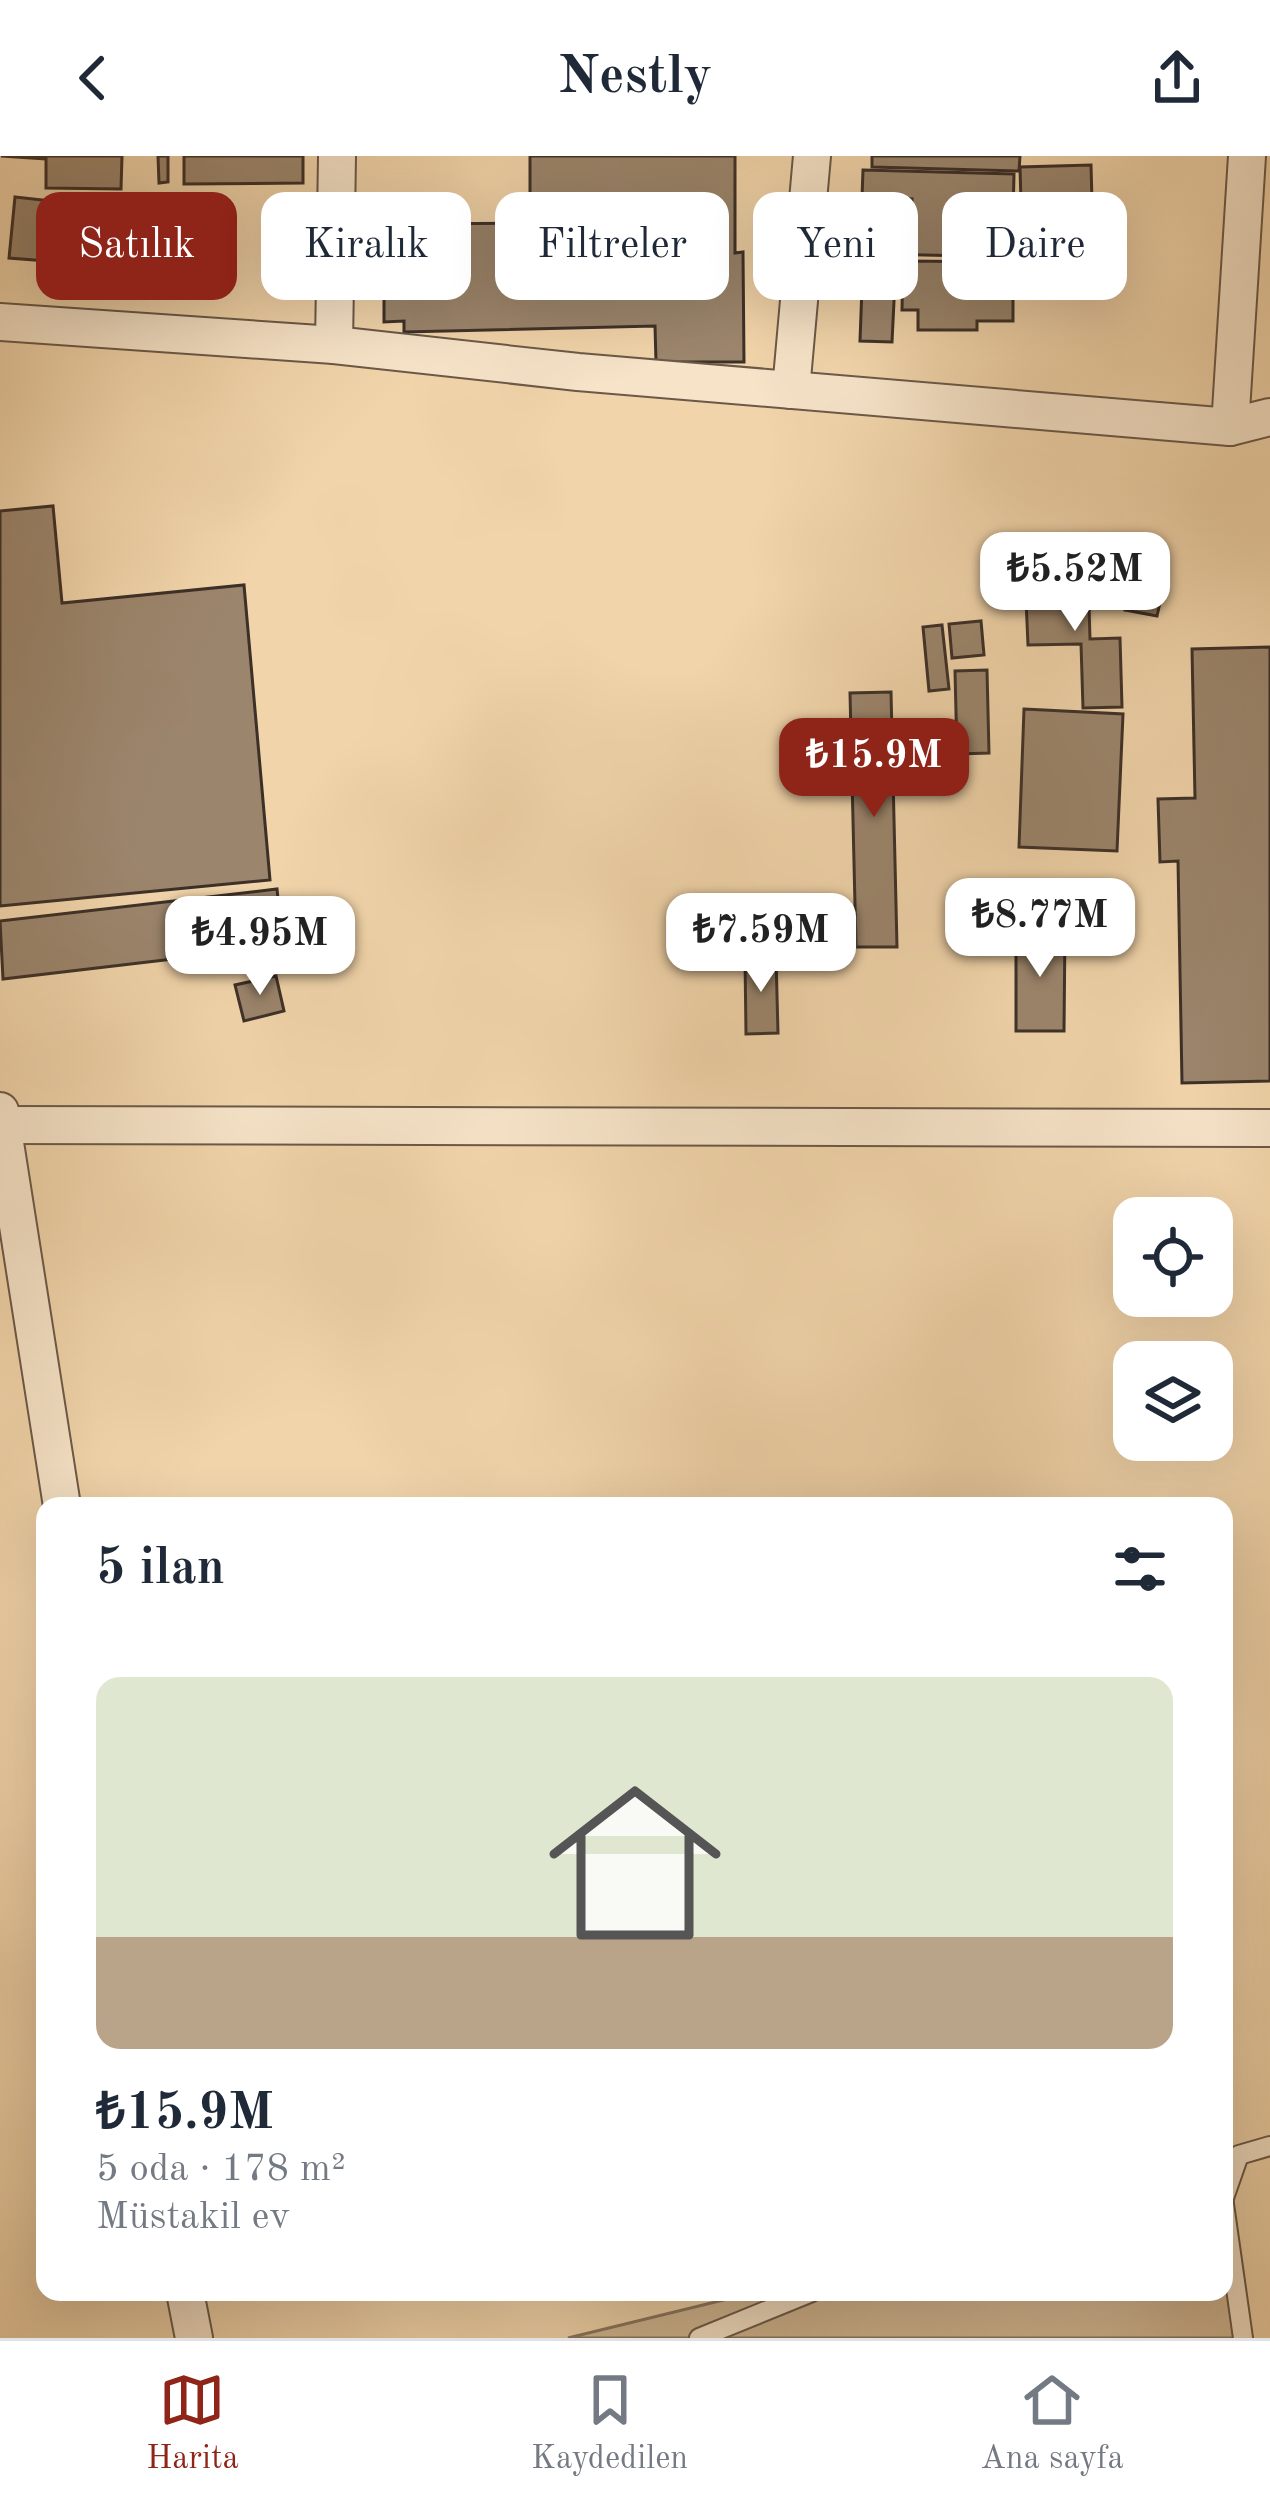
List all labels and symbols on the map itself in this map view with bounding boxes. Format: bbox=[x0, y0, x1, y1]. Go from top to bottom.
pin: ₺5.52M bbox=[977, 532, 1173, 634]
pin: ₺15.9M bbox=[776, 718, 972, 820]
pin: ₺8.77M bbox=[942, 878, 1138, 980]
pin: ₺7.59M bbox=[663, 893, 859, 995]
pin: ₺4.95M bbox=[162, 896, 358, 998]

